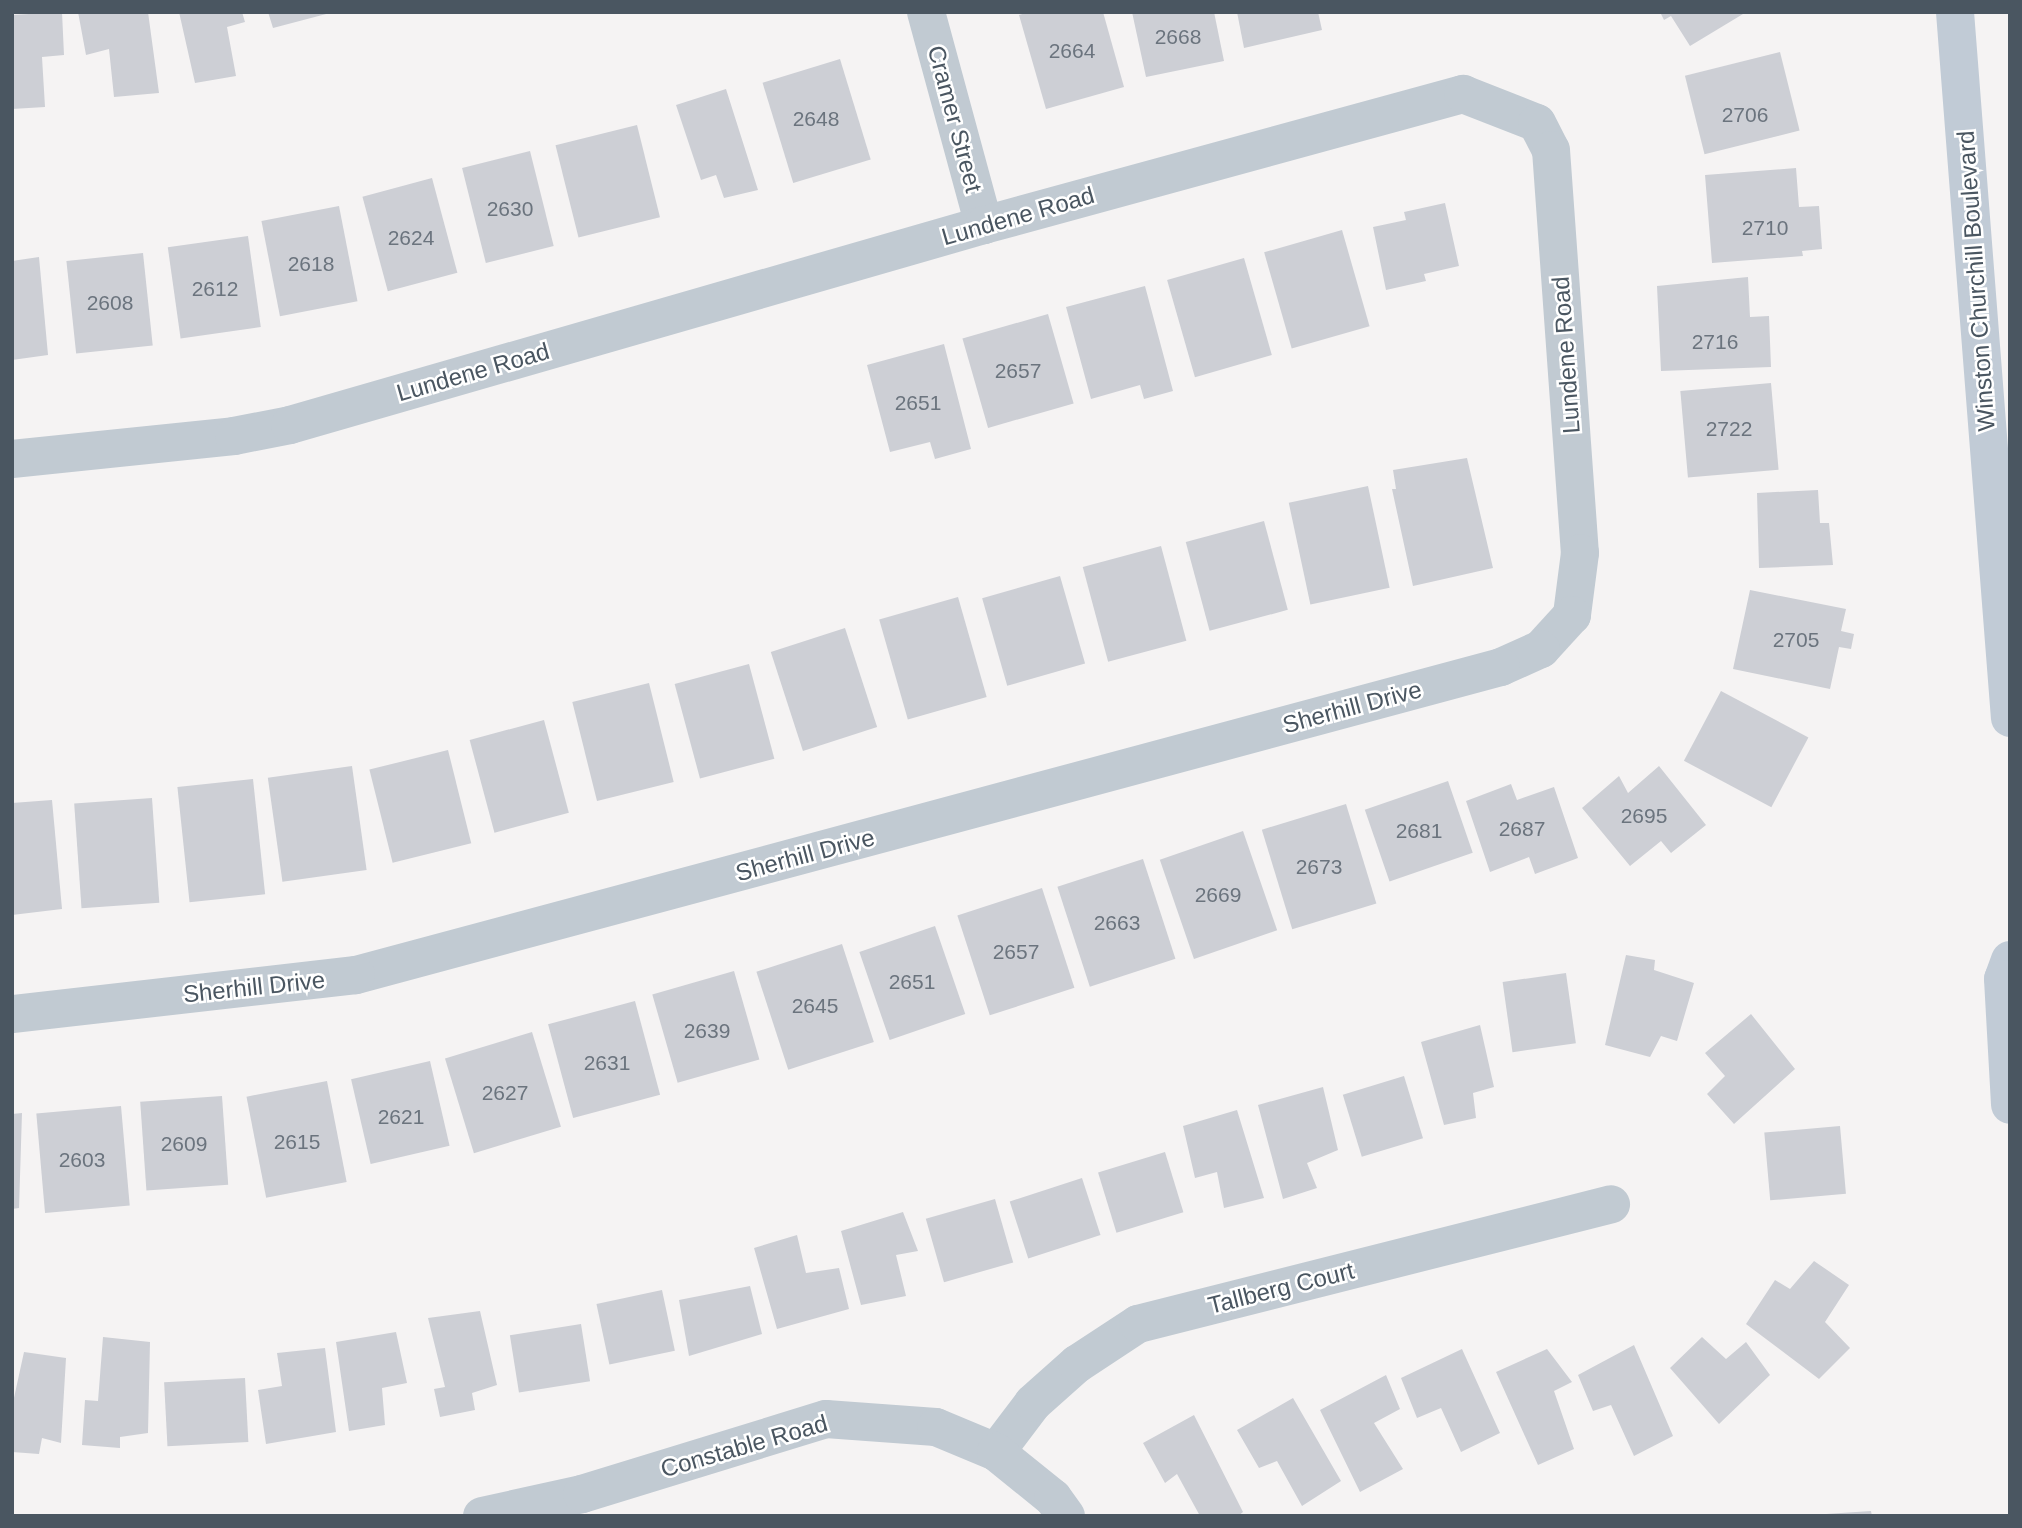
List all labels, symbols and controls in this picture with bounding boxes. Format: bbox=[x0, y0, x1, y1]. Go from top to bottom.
house number: 2668 bbox=[1155, 24, 1201, 50]
house number: 2664 bbox=[1049, 38, 1095, 64]
street label: Cramer Street bbox=[922, 42, 988, 196]
house number: 2706 bbox=[1722, 102, 1768, 128]
house number: 2648 bbox=[793, 106, 839, 132]
street label: Winston Churchill Boulevard bbox=[1951, 130, 2001, 432]
street label: Lundene Road bbox=[938, 180, 1098, 252]
house number: 2630 bbox=[487, 196, 533, 222]
house number: 2710 bbox=[1742, 215, 1788, 241]
house number: 2624 bbox=[388, 225, 434, 251]
house number: 2618 bbox=[288, 251, 334, 277]
street label: Lundene Road bbox=[1546, 275, 1586, 435]
house number: 2612 bbox=[192, 276, 238, 302]
house number: 2608 bbox=[87, 290, 133, 316]
house number: 2716 bbox=[1692, 329, 1738, 355]
street label: Lundene Road bbox=[393, 336, 553, 408]
house number: 2657 bbox=[995, 358, 1041, 384]
house number: 2651 bbox=[895, 390, 941, 416]
house number: 2722 bbox=[1706, 416, 1752, 442]
house number: 2705 bbox=[1773, 627, 1819, 653]
street label: Sherhill Drive bbox=[1279, 675, 1425, 739]
house number: 2695 bbox=[1621, 803, 1667, 829]
house number: 2687 bbox=[1499, 816, 1545, 842]
house number: 2681 bbox=[1396, 818, 1442, 844]
street label: Sherhill Drive bbox=[732, 823, 878, 887]
house number: 2673 bbox=[1296, 854, 1342, 880]
house number: 2669 bbox=[1195, 882, 1241, 908]
house number: 2663 bbox=[1094, 910, 1140, 936]
house number: 2657 bbox=[993, 939, 1039, 965]
street label: Sherhill Drive bbox=[182, 965, 326, 1009]
house number: 2651 bbox=[889, 969, 935, 995]
house number: 2645 bbox=[792, 993, 838, 1019]
house number: 2639 bbox=[684, 1018, 730, 1044]
house number: 2631 bbox=[584, 1050, 630, 1076]
house number: 2627 bbox=[482, 1080, 528, 1106]
house number: 2621 bbox=[378, 1104, 424, 1130]
house number: 2615 bbox=[274, 1129, 320, 1155]
house number: 2609 bbox=[161, 1131, 207, 1157]
house number: 2603 bbox=[59, 1147, 105, 1173]
street label: Tallberg Court bbox=[1205, 1256, 1357, 1320]
street label: Constable Road bbox=[657, 1408, 831, 1484]

